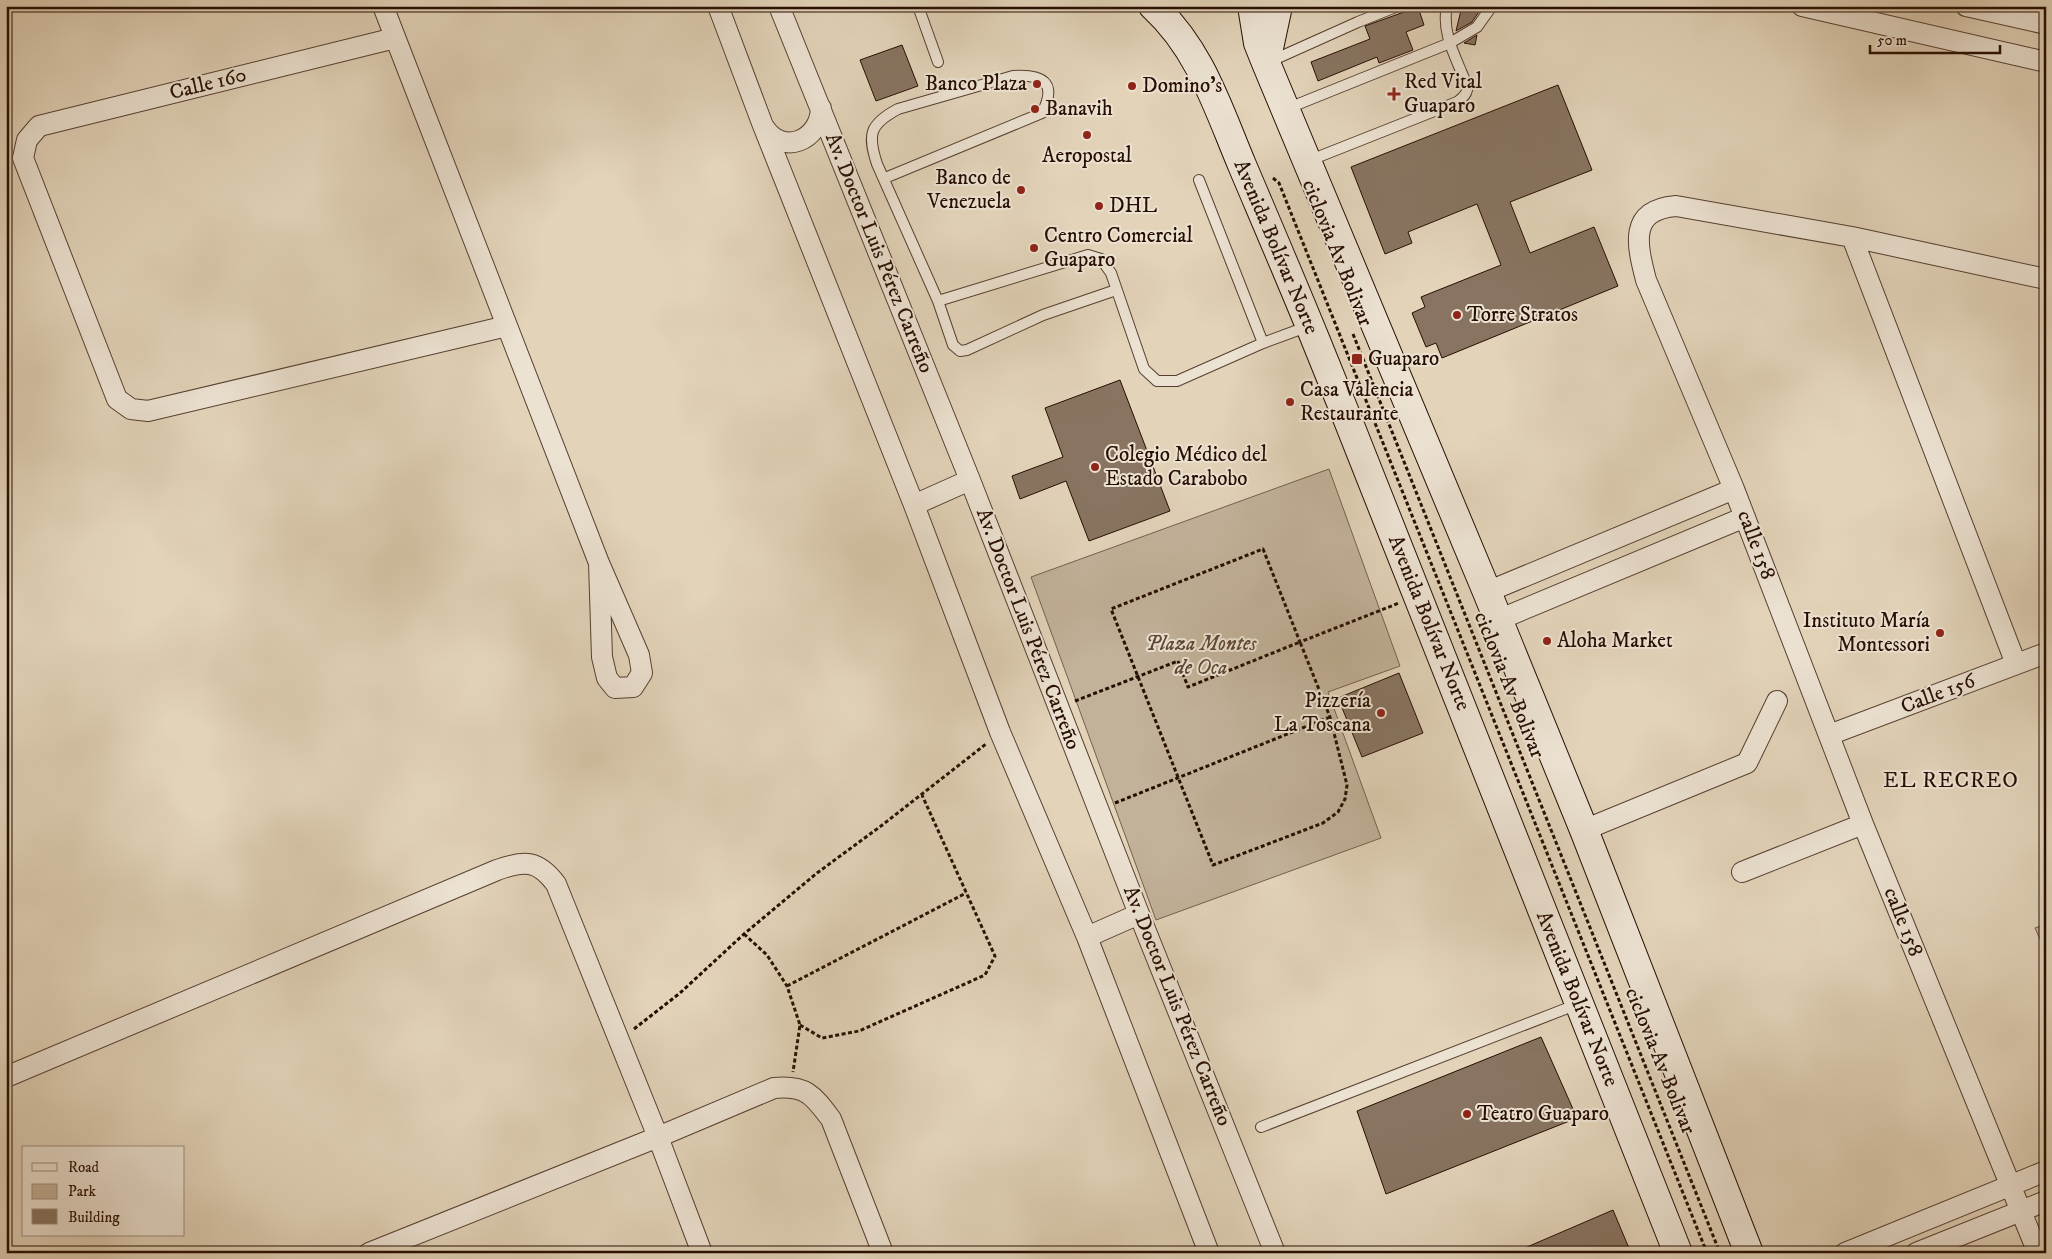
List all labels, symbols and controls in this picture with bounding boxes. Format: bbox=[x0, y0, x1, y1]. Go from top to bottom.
scale bar bbox=[1870, 22, 2000, 54]
text: 50 m bbox=[1877, 31, 1907, 50]
street label: Calle 160 bbox=[167, 62, 249, 106]
place label: Red Vital Guaparo bbox=[1404, 69, 1483, 119]
place label: Banco Plaza bbox=[925, 71, 1027, 97]
place label: Domino's bbox=[1142, 73, 1222, 99]
marker: Banco Plaza bbox=[1031, 78, 1043, 90]
marker: Domino's bbox=[1126, 80, 1138, 92]
marker: Red Vital Guaparo bbox=[1388, 88, 1400, 100]
place label: Banavih bbox=[1045, 96, 1113, 122]
marker: Banavih bbox=[1029, 103, 1041, 115]
street label: Av. Doctor Luis Pérez Carreño bbox=[819, 129, 939, 377]
marker: Aeropostal bbox=[1081, 129, 1093, 141]
place label: Aeropostal bbox=[1042, 143, 1133, 169]
street label: Avenida Bolívar Norte bbox=[1228, 156, 1325, 338]
place label: Banco de Venezuela bbox=[926, 165, 1011, 215]
street label: ciclovia Av Bolivar bbox=[1296, 176, 1378, 330]
marker: Banco de Venezuela bbox=[1015, 184, 1027, 196]
place label: DHL bbox=[1109, 193, 1157, 219]
marker: DHL bbox=[1093, 200, 1105, 212]
place label: Centro Comercial Guaparo bbox=[1044, 223, 1193, 273]
marker: Centro Comercial Guaparo bbox=[1028, 242, 1040, 254]
place label: Torre Stratos bbox=[1467, 302, 1578, 328]
marker: Torre Stratos bbox=[1451, 309, 1463, 321]
place label: Guaparo bbox=[1368, 346, 1439, 372]
marker: Guaparo bbox=[1350, 352, 1364, 366]
place label: Casa Valencia Restaurante bbox=[1300, 377, 1414, 427]
marker: Casa Valencia Restaurante bbox=[1284, 396, 1296, 408]
place label: Colegio Médico del Estado Carabobo bbox=[1105, 442, 1268, 492]
marker: Colegio Médico del Estado Carabobo bbox=[1089, 461, 1101, 473]
street label: Av. Doctor Luis Pérez Carreño bbox=[970, 505, 1086, 753]
street label: calle 158 bbox=[1731, 507, 1781, 583]
street label: Avenida Bolívar Norte bbox=[1382, 531, 1476, 715]
street label: ciclovia Av Bolivar bbox=[1468, 608, 1550, 762]
place label: Instituto María Montessori bbox=[1803, 608, 1930, 658]
marker: Instituto María Montessori bbox=[1934, 627, 1946, 639]
place label: Aloha Market bbox=[1557, 628, 1673, 654]
park label: Plaza Montes de Oca bbox=[1146, 631, 1257, 681]
marker: Aloha Market bbox=[1541, 635, 1553, 647]
street label: Calle 156 bbox=[1897, 668, 1980, 720]
place label: Pizzería La Toscana bbox=[1274, 688, 1371, 738]
marker: Pizzería La Toscana bbox=[1375, 707, 1387, 719]
district label: EL RECREO bbox=[1883, 767, 2019, 794]
street label: Av. Doctor Luis Pérez Carreño bbox=[1117, 882, 1237, 1130]
street label: calle 158 bbox=[1877, 884, 1929, 960]
street label: Avenida Bolívar Norte bbox=[1530, 907, 1624, 1091]
street label: ciclovia Av Bolivar bbox=[1619, 984, 1701, 1138]
place label: Teatro Guaparo bbox=[1477, 1101, 1609, 1127]
marker: Teatro Guaparo bbox=[1461, 1108, 1473, 1120]
legend bbox=[22, 1146, 185, 1236]
text: Road bbox=[68, 1158, 100, 1177]
text: Park bbox=[68, 1182, 97, 1201]
text: Building bbox=[68, 1208, 120, 1227]

